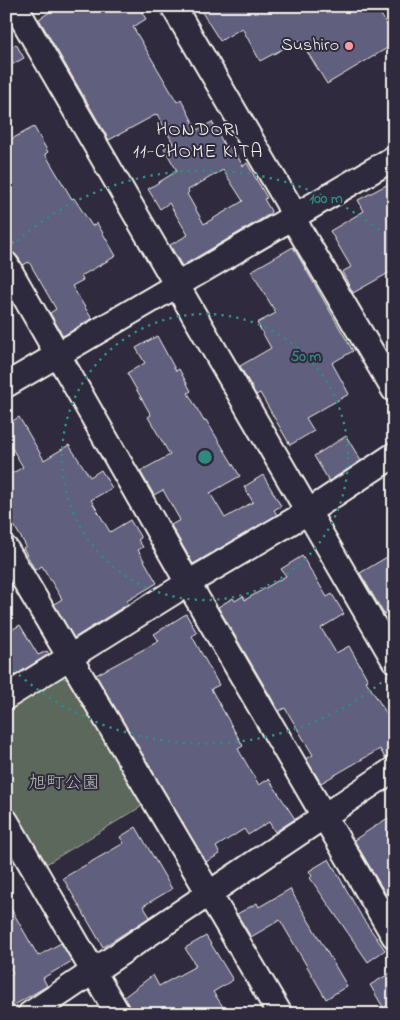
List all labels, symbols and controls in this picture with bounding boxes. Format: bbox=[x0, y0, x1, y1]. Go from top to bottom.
place label: Sushiro bbox=[281, 33, 339, 59]
marker: Sushiro bbox=[343, 40, 355, 52]
district label: HONDORI 11-CHOME KITA bbox=[133, 117, 263, 166]
text: 100 m bbox=[309, 188, 343, 210]
text: 50 m bbox=[291, 346, 322, 368]
centre of rings bbox=[196, 448, 214, 466]
park label: 旭町公園 bbox=[28, 771, 100, 797]

